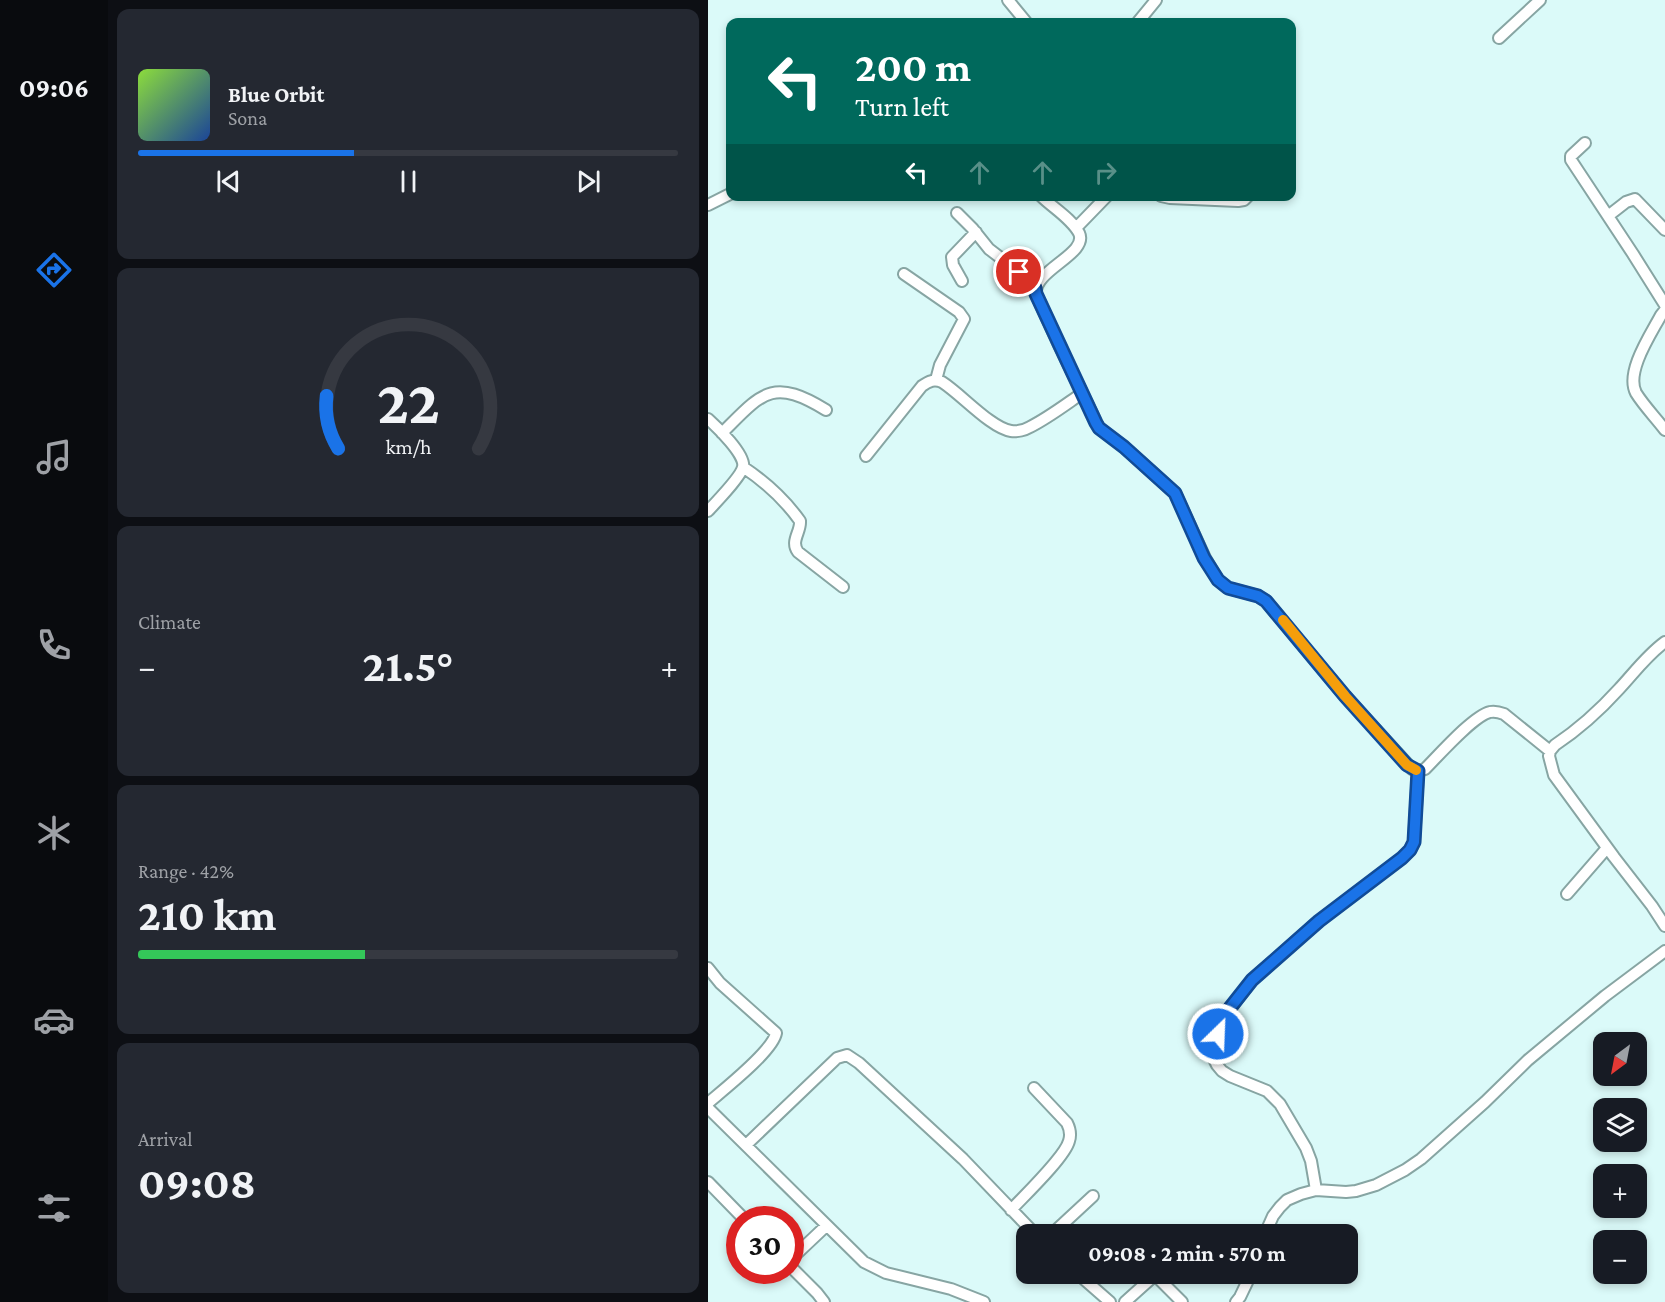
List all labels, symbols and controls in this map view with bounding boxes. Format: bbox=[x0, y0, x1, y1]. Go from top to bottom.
icon: left bbox=[756, 42, 834, 120]
text: 200 m bbox=[855, 43, 971, 90]
text: 09:06 bbox=[19, 73, 89, 103]
text: Blue Orbit bbox=[228, 82, 324, 107]
text: Turn left bbox=[855, 92, 949, 122]
text: Sona bbox=[228, 107, 267, 129]
icon: left bbox=[900, 156, 933, 189]
icon: ahead bbox=[963, 156, 996, 189]
icon: ahead bbox=[1026, 156, 1059, 189]
icon: right bbox=[1089, 156, 1122, 189]
icon: previous bbox=[212, 165, 245, 198]
icon: pause bbox=[392, 165, 425, 198]
icon: next bbox=[572, 165, 605, 198]
pin bbox=[993, 246, 1044, 297]
icon: directions bbox=[33, 249, 75, 291]
icon: arrive bbox=[1002, 255, 1035, 288]
text: 22 bbox=[377, 368, 439, 437]
icon: music bbox=[33, 436, 75, 478]
text: km/h bbox=[385, 436, 432, 460]
text: Climate bbox=[138, 611, 201, 633]
icon: phone bbox=[33, 624, 75, 666]
text: 21.5° bbox=[363, 641, 453, 691]
text: − bbox=[138, 648, 155, 685]
text: + bbox=[661, 648, 678, 685]
icon: climate bbox=[33, 812, 75, 854]
text: Range · 42% bbox=[138, 860, 234, 882]
text: 210 km bbox=[138, 890, 276, 940]
icon: car bbox=[33, 999, 75, 1041]
position arrow bbox=[1186, 1002, 1250, 1066]
north arrow bbox=[1593, 1032, 1647, 1086]
map controls bbox=[1593, 1032, 1647, 1284]
button: layers bbox=[1593, 1098, 1647, 1152]
text: Arrival bbox=[138, 1128, 192, 1150]
text: 09:08 bbox=[138, 1158, 256, 1208]
button: + bbox=[1593, 1164, 1647, 1218]
icon: filters bbox=[33, 1187, 75, 1229]
speed limit sign: 30 bbox=[726, 1206, 804, 1284]
button: − bbox=[1593, 1230, 1647, 1284]
text: 09:08 · 2 min · 570 m bbox=[1088, 1241, 1286, 1266]

